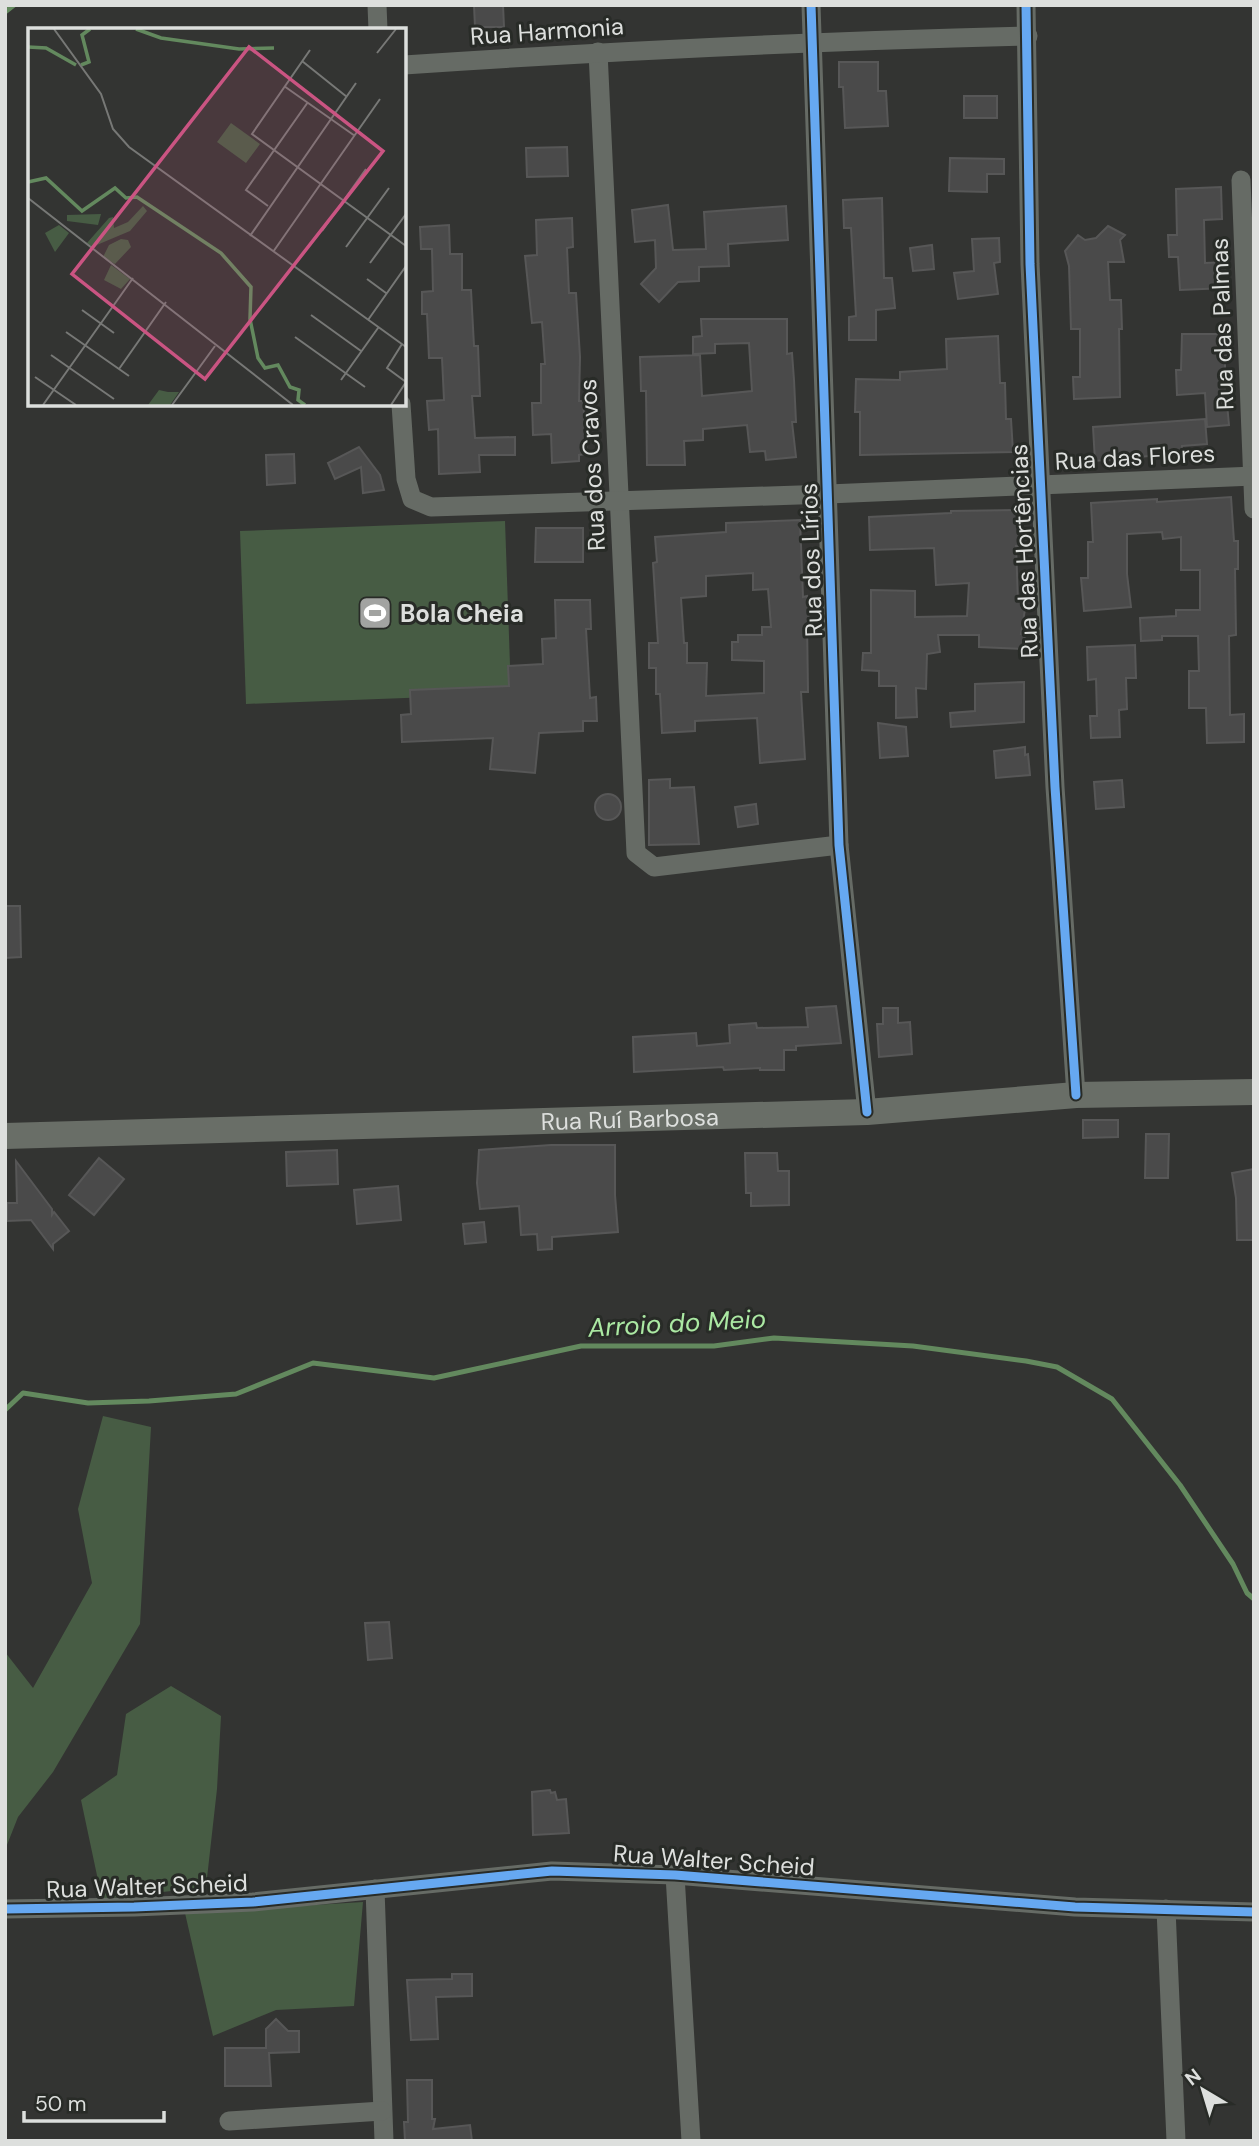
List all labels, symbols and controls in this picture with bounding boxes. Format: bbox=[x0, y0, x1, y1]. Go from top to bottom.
street label: Rua Harmonia bbox=[469, 10, 625, 52]
inset map bbox=[28, 28, 406, 406]
street label: Rua das Palmas bbox=[1204, 237, 1240, 411]
street label: Rua dos Cravos bbox=[572, 378, 612, 552]
street label: Rua das Flores bbox=[1054, 437, 1216, 477]
street label: Rua das Hortências bbox=[1003, 443, 1045, 659]
street label: Rua dos Lírios bbox=[793, 482, 829, 638]
sports icon: Bola Cheia bbox=[356, 594, 394, 632]
place label: Bola Cheia bbox=[400, 598, 524, 629]
street label: Rua Ruí Barbosa bbox=[540, 1101, 719, 1137]
water label: Arroio do Meio bbox=[586, 1301, 767, 1345]
street label: Rua Walter Scheid bbox=[612, 1837, 816, 1883]
street label: Rua Walter Scheid bbox=[46, 1867, 248, 1905]
north arrow bbox=[1168, 2055, 1238, 2125]
text: N bbox=[1180, 2063, 1206, 2091]
scale bar bbox=[24, 2080, 164, 2124]
text: 50 m bbox=[35, 2090, 86, 2118]

